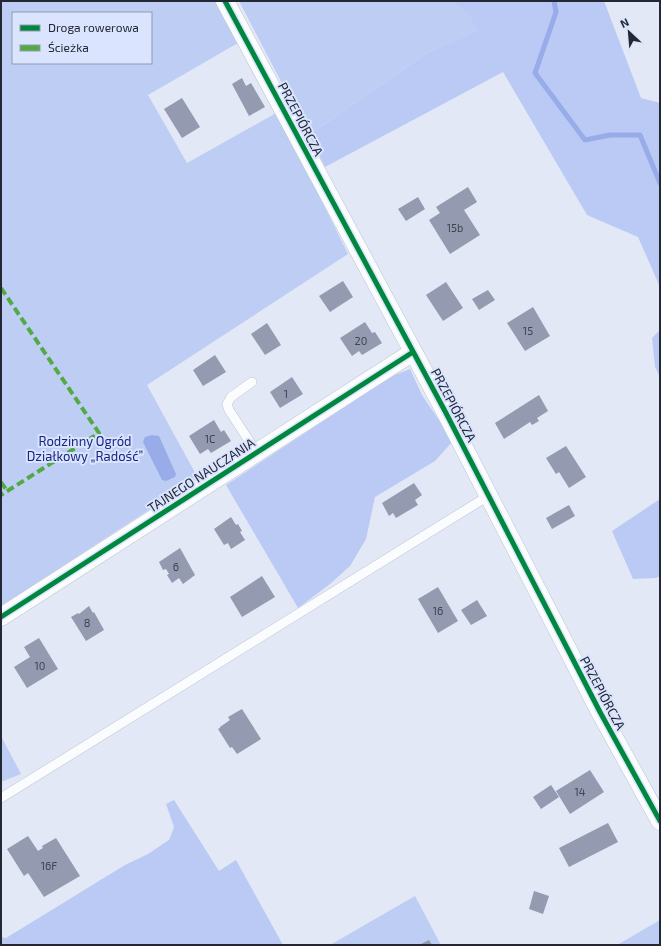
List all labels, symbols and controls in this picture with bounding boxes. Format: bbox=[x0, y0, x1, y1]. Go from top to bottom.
legend bbox=[12, 12, 152, 64]
north arrow bbox=[609, 12, 649, 52]
text: N bbox=[618, 15, 631, 30]
text: Droga rowerowa bbox=[48, 20, 139, 34]
text: Ścieżka bbox=[48, 40, 89, 54]
street label: PRZEPIÓRCZA bbox=[275, 79, 328, 159]
house number: 15b bbox=[447, 221, 463, 234]
house number: 15 bbox=[523, 324, 533, 337]
house number: 20 bbox=[355, 334, 367, 347]
street label: PRZEPIÓRCZA bbox=[428, 365, 481, 445]
house number: 1 bbox=[284, 387, 288, 400]
house number: 1C bbox=[205, 432, 215, 445]
park label: Rodzinny Ogród Działkowy „Radość” bbox=[27, 433, 143, 464]
street label: TAJNEGO NAUCZANIA bbox=[144, 434, 258, 516]
house number: 6 bbox=[173, 560, 179, 573]
house number: 16 bbox=[433, 604, 443, 617]
house number: 8 bbox=[84, 616, 90, 629]
street label: PRZEPIÓRCZA bbox=[577, 653, 630, 733]
house number: 10 bbox=[34, 659, 46, 672]
house number: 14 bbox=[574, 785, 586, 798]
house number: 16F bbox=[41, 859, 57, 872]

